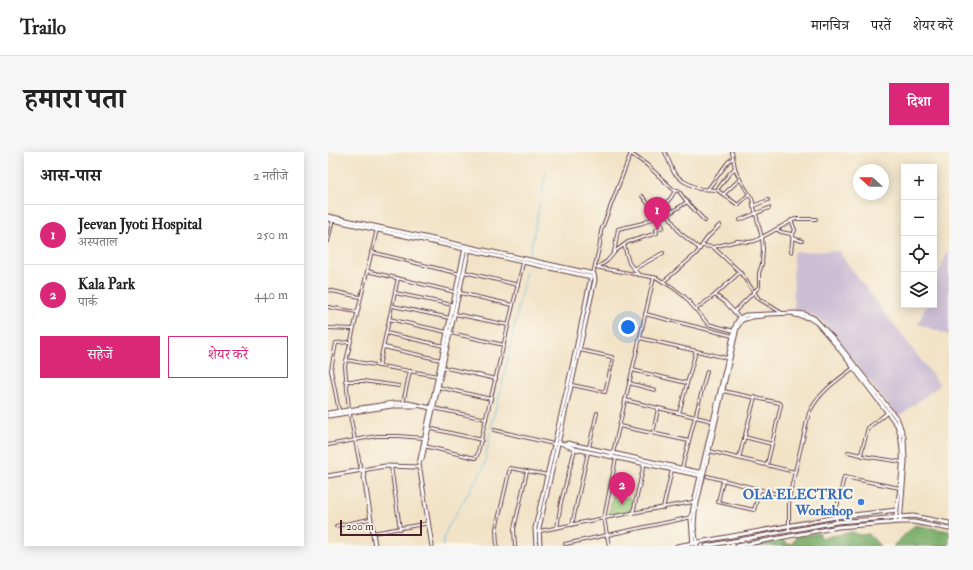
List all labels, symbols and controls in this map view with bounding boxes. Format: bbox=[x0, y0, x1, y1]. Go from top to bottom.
text: Trailo bbox=[20, 16, 66, 40]
text: मानचित्र bbox=[811, 17, 849, 34]
text: परतें bbox=[871, 17, 891, 34]
text: शेयर करें bbox=[913, 17, 953, 34]
text: हमारा पता bbox=[24, 82, 125, 117]
button: दिशा bbox=[889, 83, 949, 125]
north arrow bbox=[853, 164, 889, 200]
map controls bbox=[901, 164, 937, 308]
button: + bbox=[901, 164, 937, 200]
text: आस-पास bbox=[40, 165, 101, 186]
text: 2 नतीजे bbox=[253, 168, 288, 184]
pin: 1 bbox=[644, 197, 670, 230]
button: − bbox=[901, 200, 937, 236]
text: Jeevan Jyoti Hospital bbox=[78, 215, 202, 234]
text: 1 bbox=[51, 227, 55, 243]
text: 250 m bbox=[256, 227, 288, 243]
text: अस्पताल bbox=[78, 234, 118, 250]
button: locate bbox=[901, 236, 937, 272]
button: layers bbox=[901, 272, 937, 308]
text: Kala Park bbox=[78, 275, 135, 294]
text: 2 bbox=[50, 287, 56, 303]
text: 440 m bbox=[254, 287, 288, 303]
text: पार्क bbox=[78, 294, 97, 310]
your location bbox=[618, 317, 638, 337]
button: सहेजें bbox=[40, 336, 160, 378]
button: शेयर करें bbox=[168, 336, 288, 378]
pin: 2 bbox=[609, 472, 635, 505]
place label: OLA ELECTRIC Workshop bbox=[743, 486, 853, 520]
marker: OLA ELECTRIC Workshop bbox=[856, 497, 866, 507]
scale bar bbox=[340, 518, 422, 537]
text: 200 m bbox=[346, 520, 374, 533]

